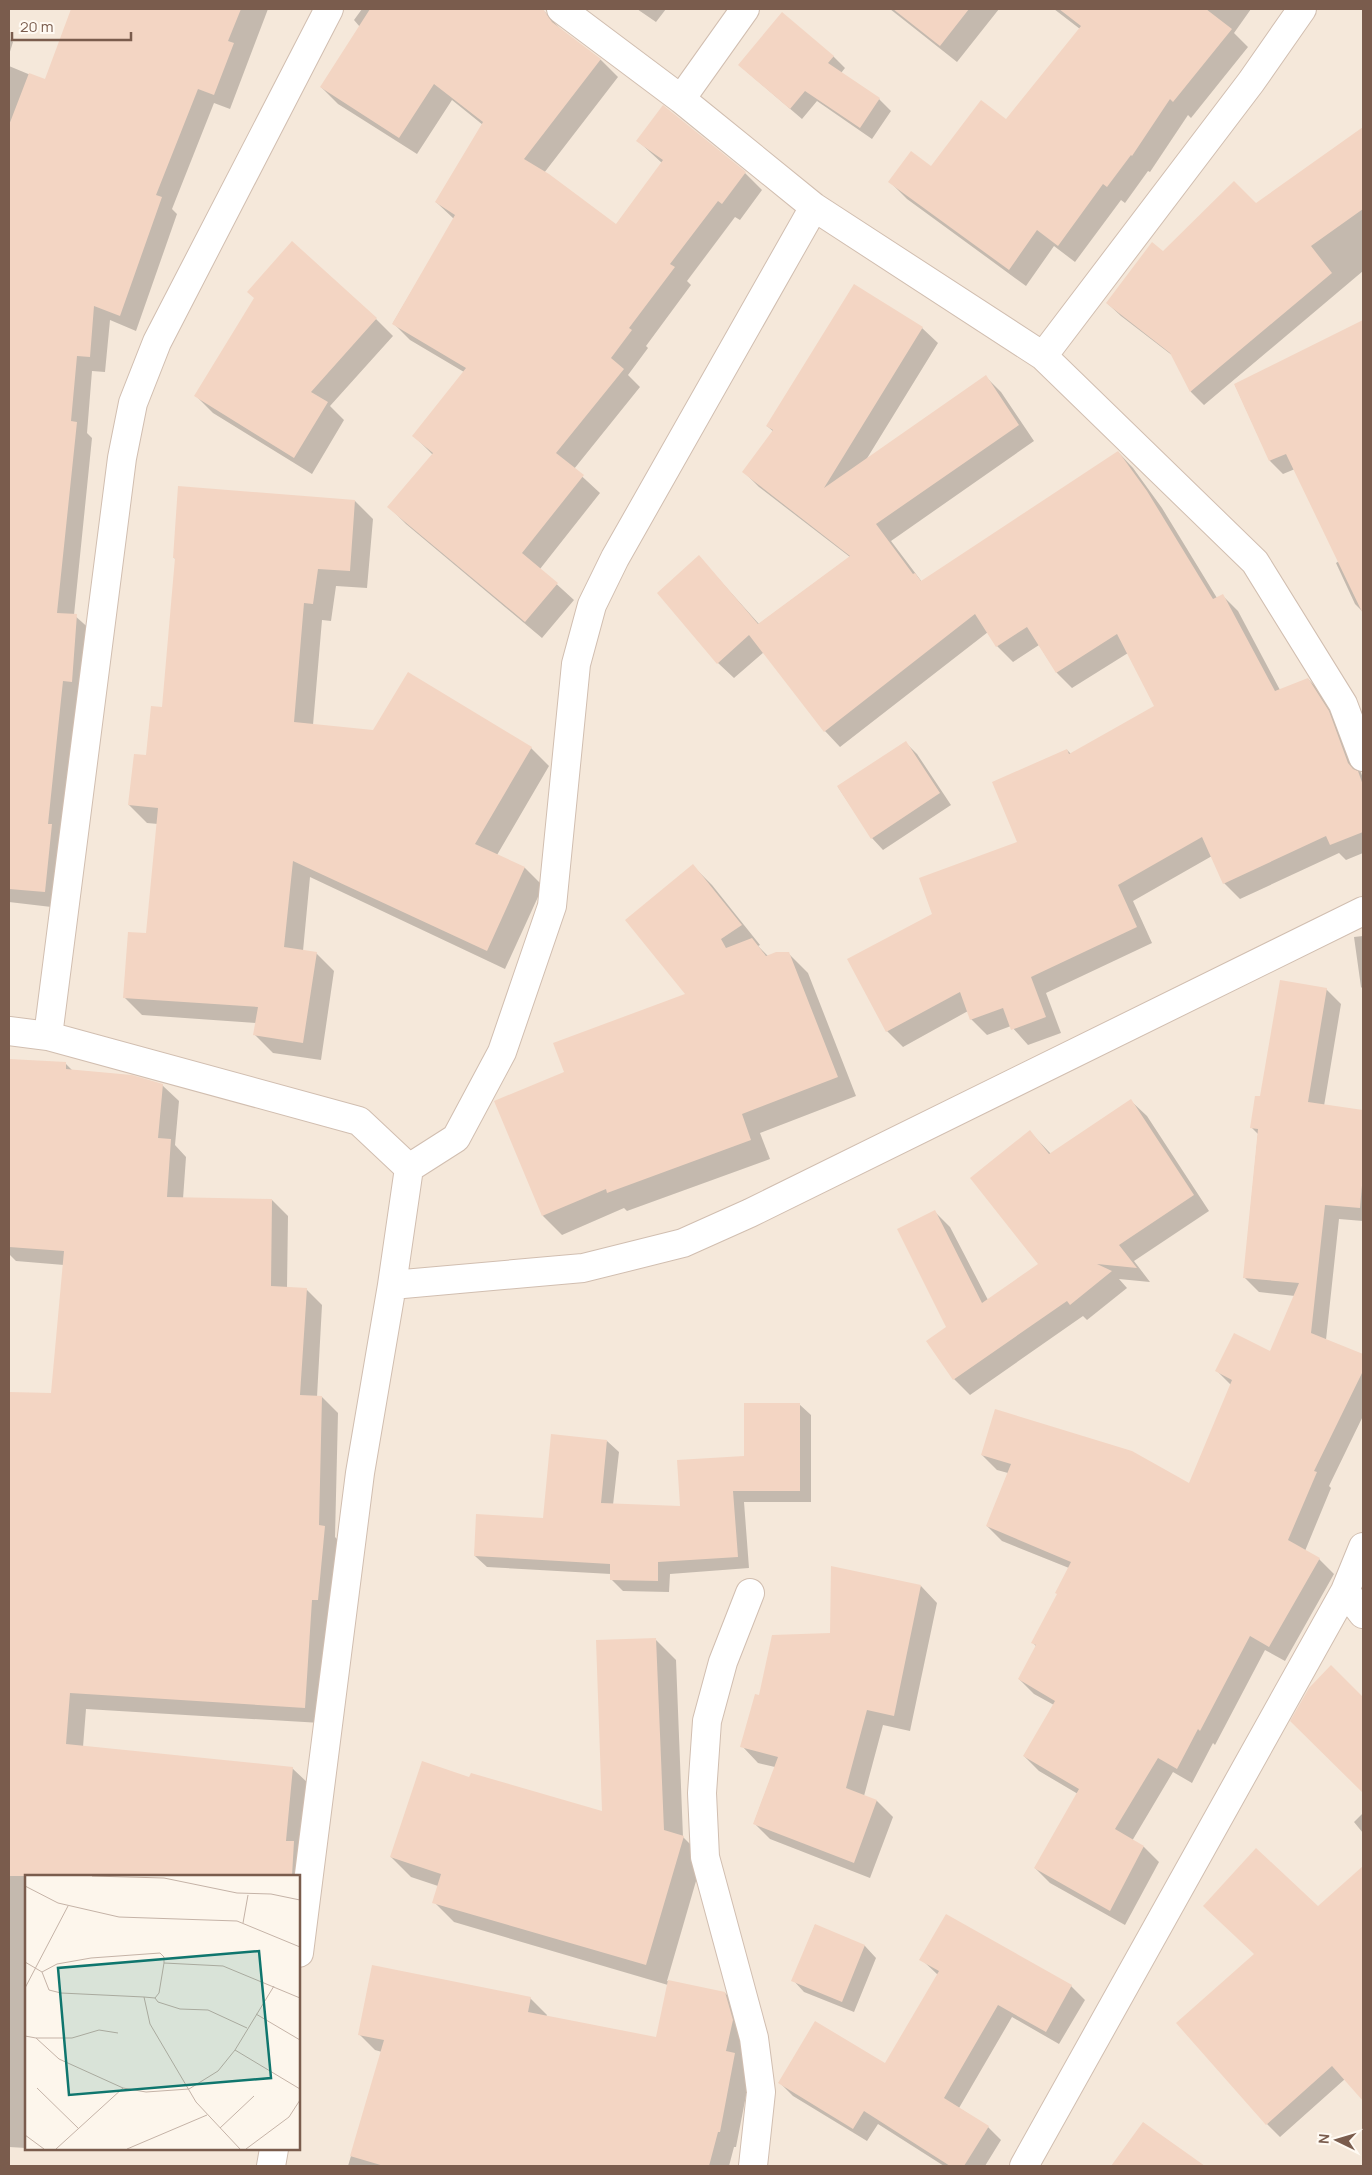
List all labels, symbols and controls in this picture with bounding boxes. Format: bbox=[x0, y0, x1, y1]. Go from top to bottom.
scale bar bbox=[12, 10, 131, 42]
text: 20 m bbox=[20, 16, 53, 37]
inset map bbox=[25, 1875, 300, 2150]
north arrow bbox=[1312, 2115, 1362, 2165]
text: N bbox=[1314, 2133, 1333, 2145]

